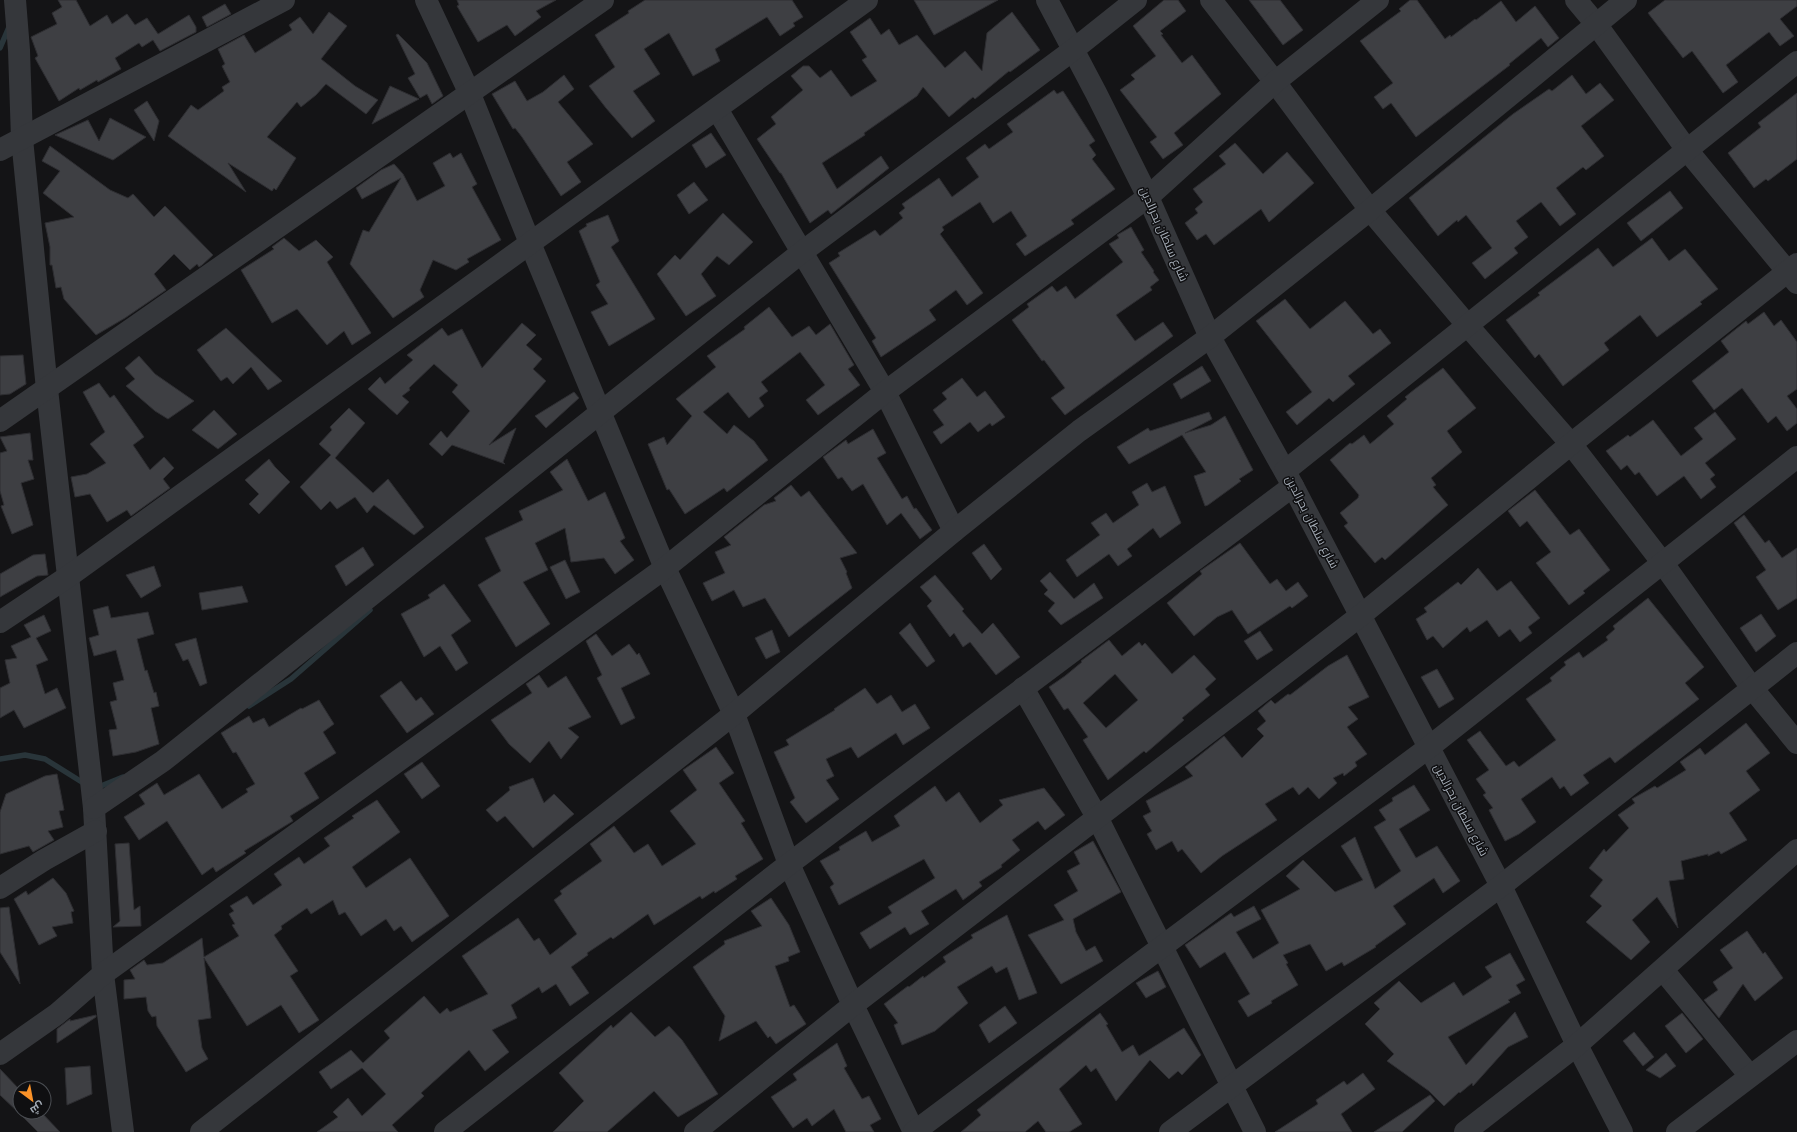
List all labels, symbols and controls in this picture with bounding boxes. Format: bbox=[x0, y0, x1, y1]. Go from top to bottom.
street label: شارع سلطان بحرالدين bbox=[1136, 184, 1191, 284]
street label: شارع سلطان بحرالدين bbox=[1282, 473, 1341, 571]
street label: شارع سلطان بحرالدين bbox=[1430, 762, 1491, 859]
north arrow bbox=[12, 1080, 52, 1120]
text: ش bbox=[28, 1099, 46, 1117]

